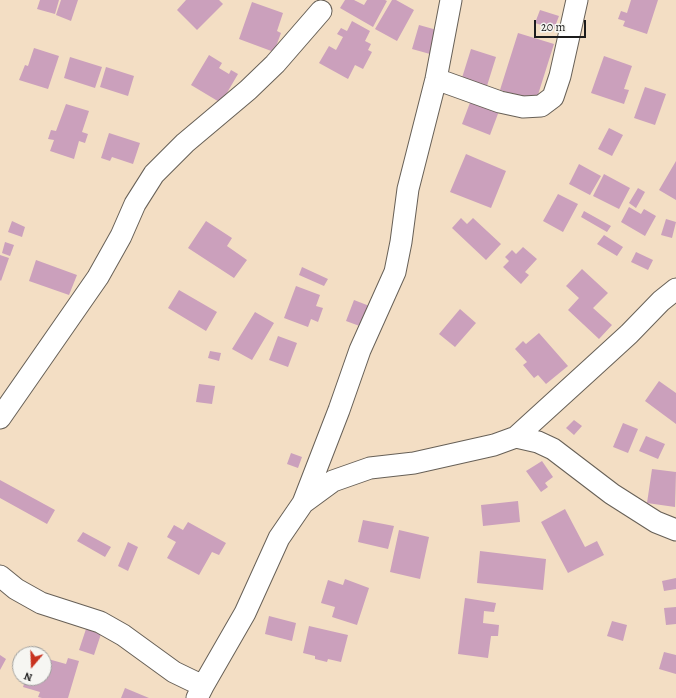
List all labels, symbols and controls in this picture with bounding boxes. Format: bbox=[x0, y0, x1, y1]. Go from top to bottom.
scale bar bbox=[536, 12, 588, 38]
text: 20 m bbox=[541, 19, 565, 35]
north arrow bbox=[12, 646, 52, 686]
text: N bbox=[22, 668, 34, 685]

